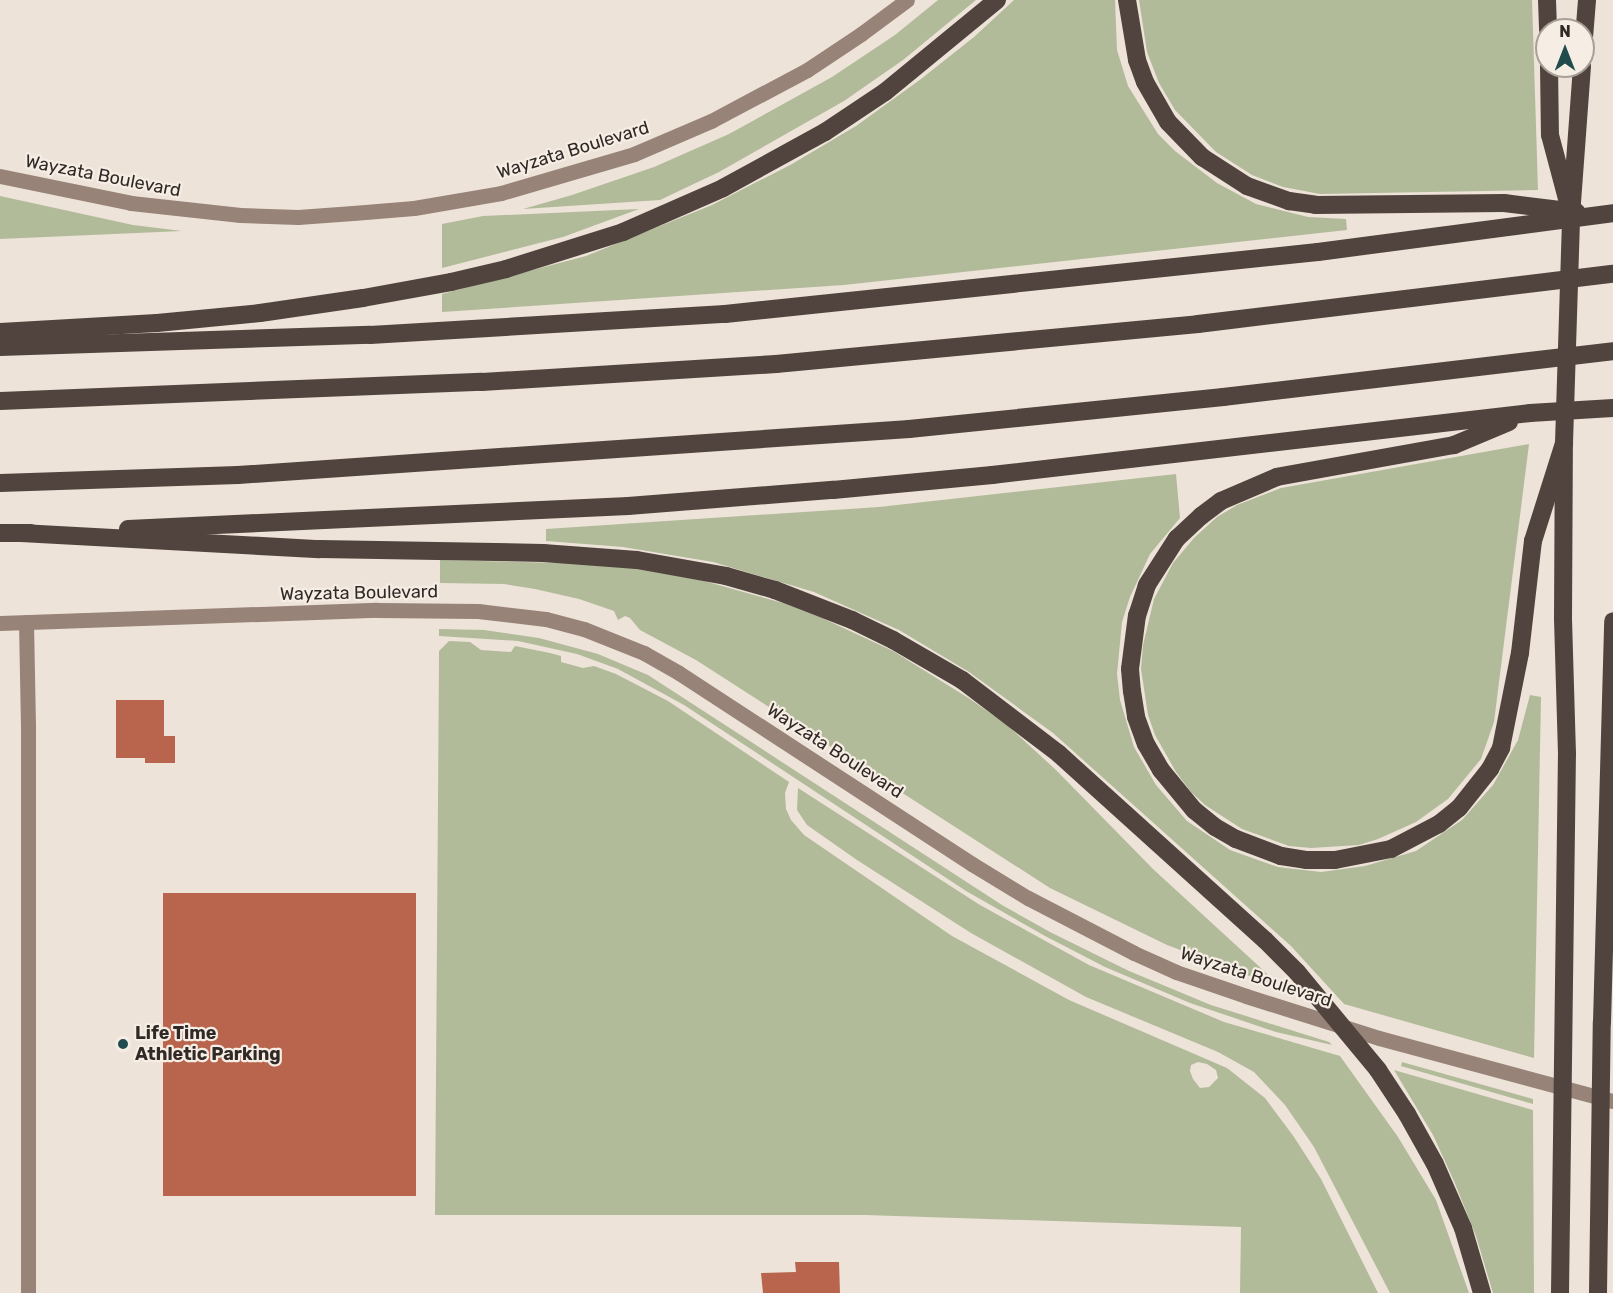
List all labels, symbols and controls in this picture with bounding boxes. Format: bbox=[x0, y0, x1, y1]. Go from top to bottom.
north arrow bbox=[1535, 18, 1595, 78]
text: N bbox=[1559, 22, 1571, 41]
street label: Wayzata Boulevard bbox=[494, 117, 652, 183]
street label: Wayzata Boulevard bbox=[23, 150, 183, 202]
street label: Wayzata Boulevard bbox=[280, 581, 438, 605]
street label: Wayzata Boulevard bbox=[763, 699, 907, 803]
street label: Wayzata Boulevard bbox=[1177, 942, 1335, 1012]
place label: Life Time Athletic Parking bbox=[135, 1023, 281, 1066]
marker: Life Time Athletic Parking bbox=[116, 1037, 130, 1051]

